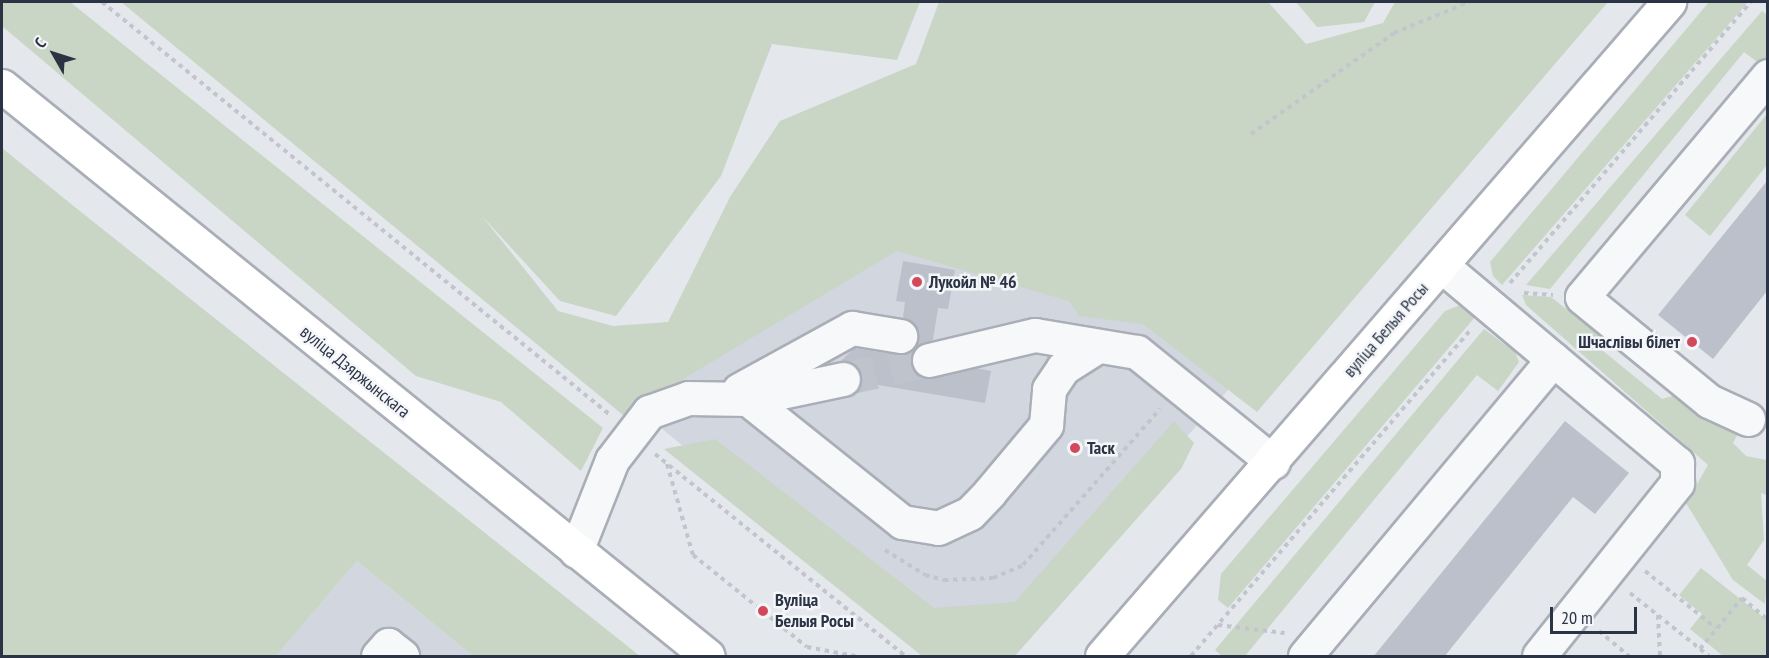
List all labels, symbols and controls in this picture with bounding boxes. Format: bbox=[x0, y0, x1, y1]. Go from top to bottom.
north arrow bbox=[24, 24, 84, 84]
text: С bbox=[30, 34, 50, 52]
place label: Лукойл № 46 bbox=[929, 271, 1017, 293]
marker: Лукойл № 46 bbox=[910, 275, 924, 289]
street label: вуліца Белыя Росы bbox=[1339, 278, 1433, 382]
street label: вуліца Дзяржынскага bbox=[296, 321, 414, 423]
place label: Шчаслівы білет bbox=[1578, 331, 1680, 353]
marker: Шчаслівы білет bbox=[1685, 335, 1699, 349]
place label: Таск bbox=[1087, 437, 1115, 459]
marker: Таск bbox=[1068, 441, 1082, 455]
place label: Вуліца Белыя Росы bbox=[775, 590, 854, 632]
scale bar bbox=[1553, 595, 1640, 633]
marker: Вуліца Белыя Росы bbox=[756, 604, 770, 618]
text: 20 m bbox=[1561, 606, 1593, 629]

